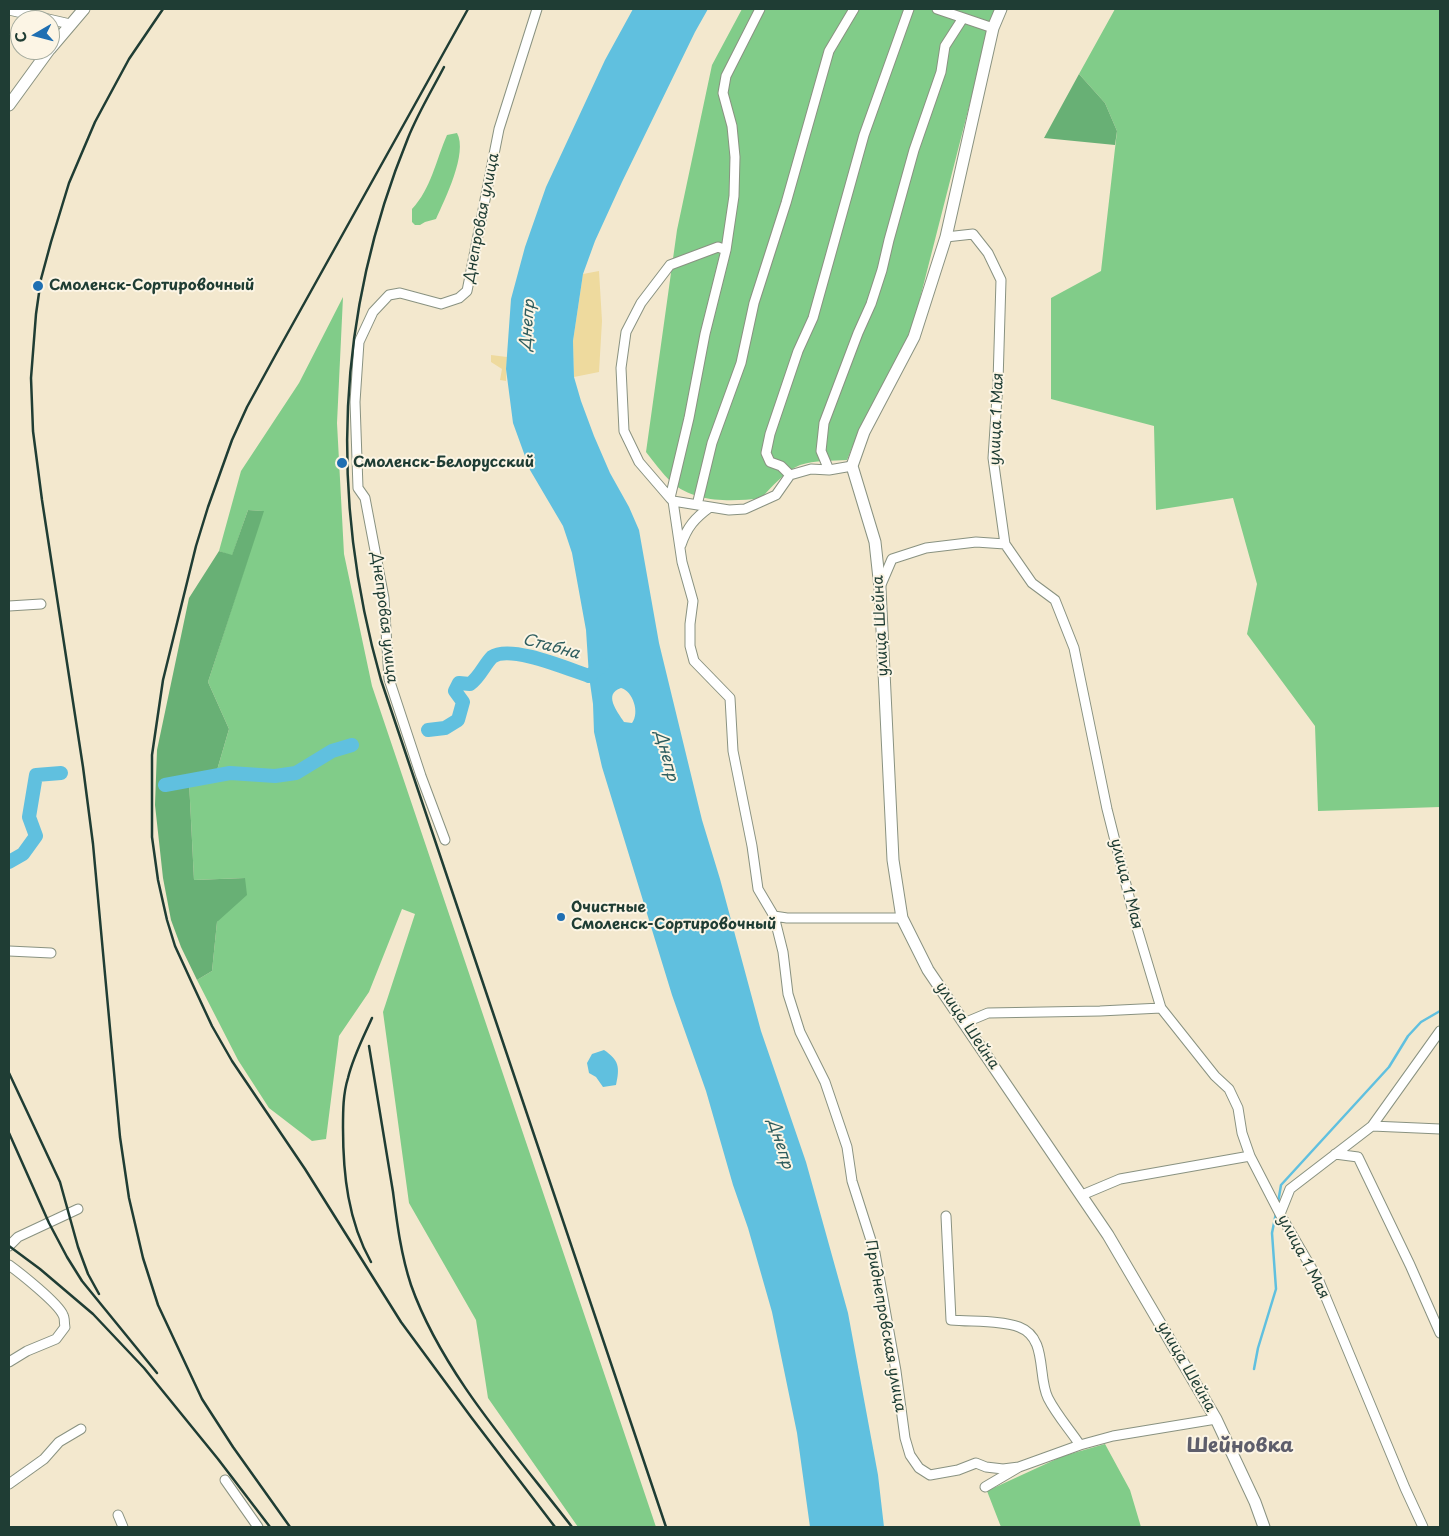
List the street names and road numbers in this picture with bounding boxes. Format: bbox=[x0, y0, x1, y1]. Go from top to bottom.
street label: Днепровая улица bbox=[461, 152, 503, 284]
street label: улица 1 Мая bbox=[986, 372, 1008, 466]
street label: Днепровая улица bbox=[367, 551, 401, 685]
street label: улица Шейна bbox=[869, 575, 893, 677]
street label: улица 1 Мая bbox=[1106, 837, 1146, 931]
street label: улица Шейна bbox=[931, 979, 1003, 1073]
street label: улица 1 Мая bbox=[1273, 1212, 1333, 1302]
street label: Приднепровская улица bbox=[861, 1238, 909, 1414]
street label: улица Шейна bbox=[1153, 1319, 1219, 1415]

